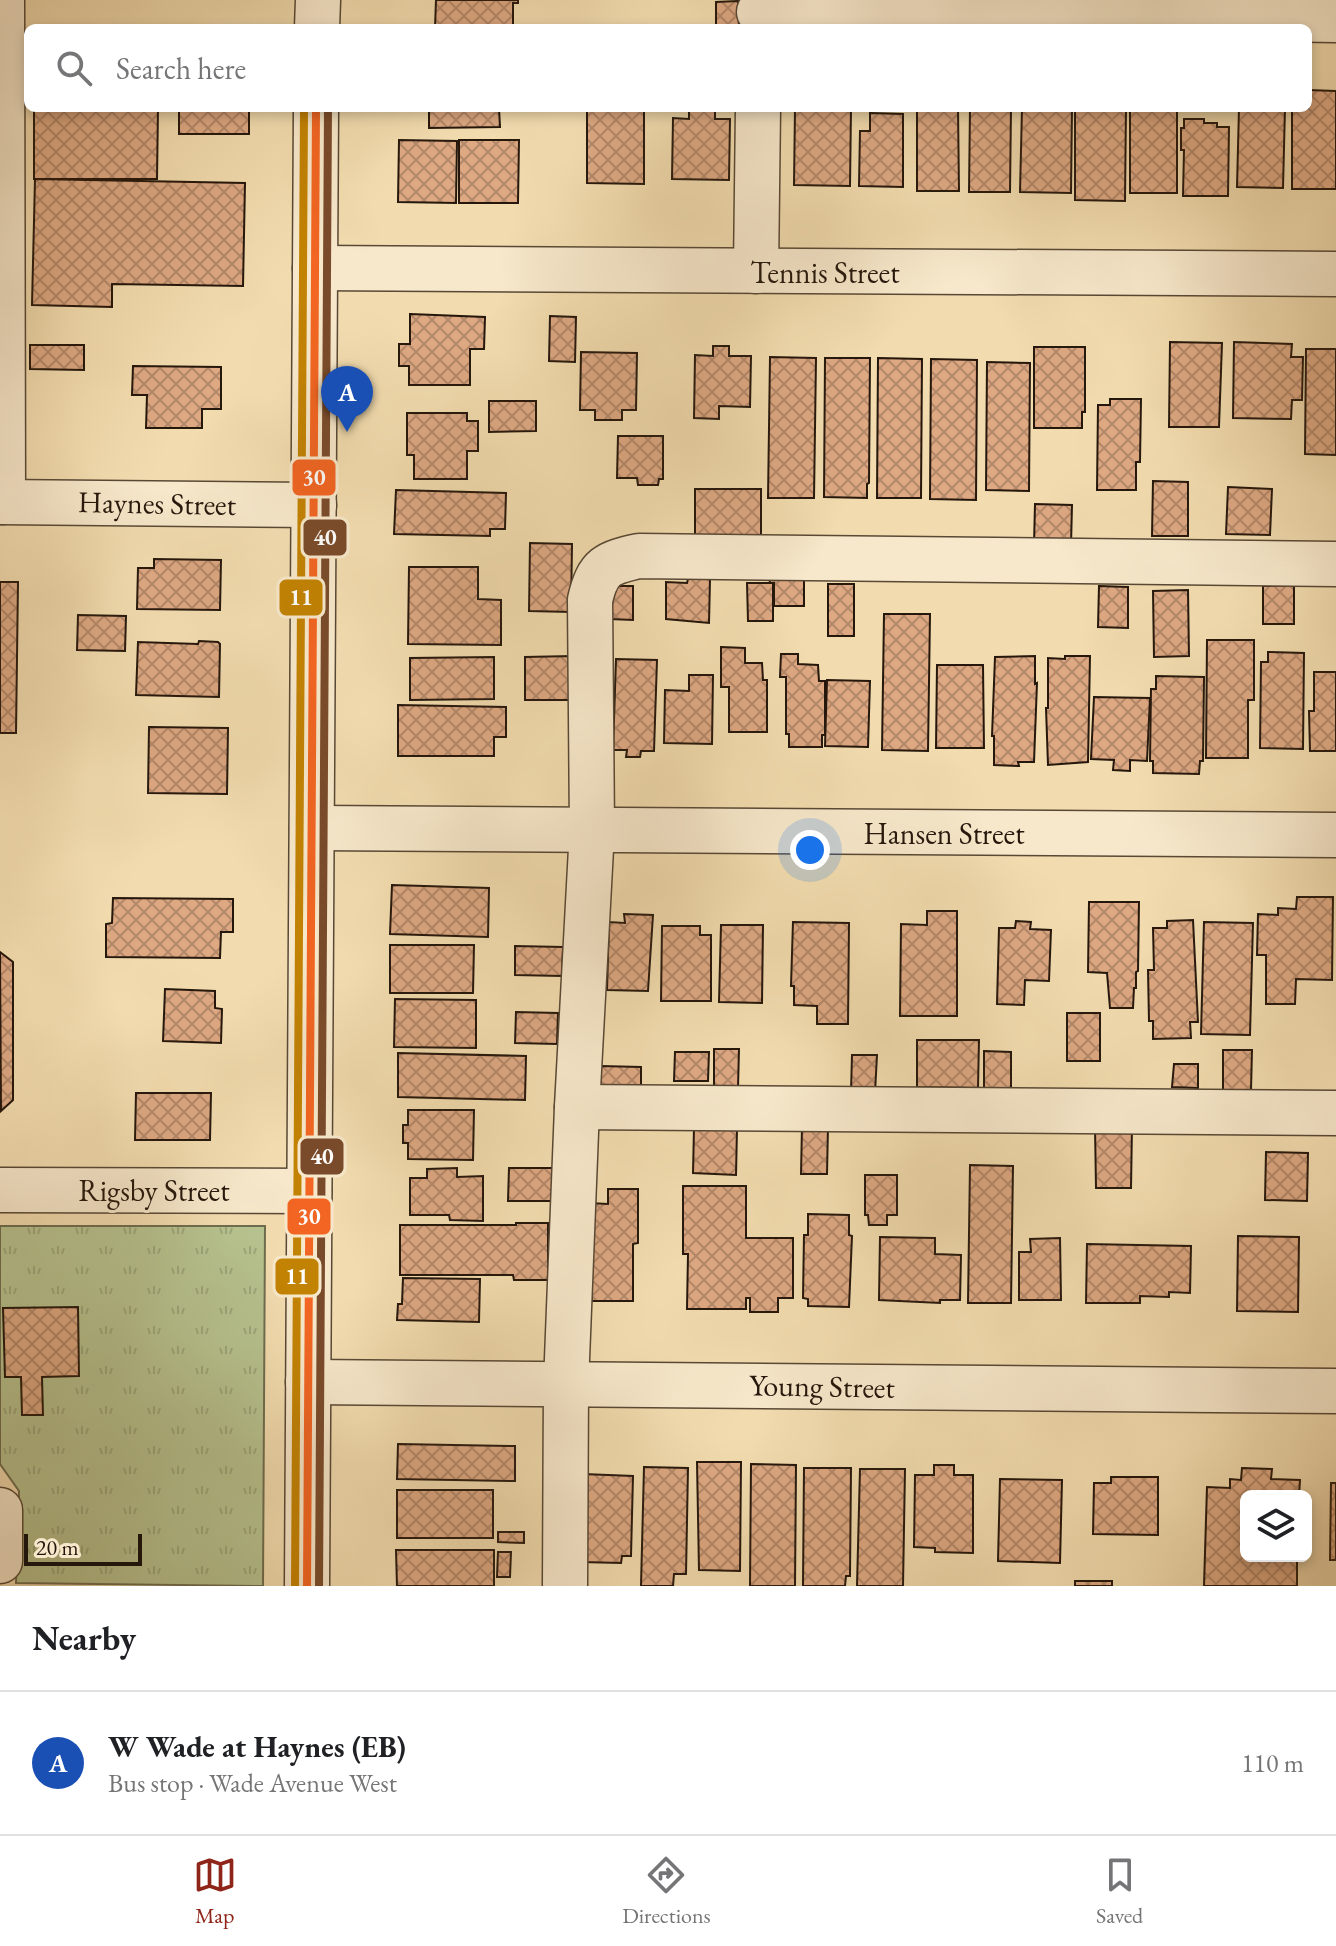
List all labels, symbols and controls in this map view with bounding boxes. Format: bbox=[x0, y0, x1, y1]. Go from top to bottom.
search box bbox=[24, 24, 1312, 112]
icon: search bbox=[52, 46, 96, 90]
text: Search here bbox=[116, 49, 246, 88]
street label: Tennis Street bbox=[750, 253, 900, 292]
pin: A bbox=[321, 366, 373, 432]
line badge: 30 bbox=[291, 458, 337, 497]
text: 30 bbox=[302, 463, 326, 492]
street label: Haynes Street bbox=[78, 482, 237, 524]
line badge: 40 bbox=[302, 518, 348, 557]
text: 40 bbox=[313, 523, 337, 552]
line badge: 11 bbox=[278, 578, 324, 617]
text: 11 bbox=[289, 583, 313, 612]
street label: Hansen Street bbox=[863, 814, 1025, 853]
your location bbox=[790, 830, 830, 870]
line badge: 40 bbox=[299, 1137, 345, 1176]
text: 40 bbox=[310, 1142, 334, 1171]
street label: Rigsby Street bbox=[78, 1171, 230, 1210]
line badge: 30 bbox=[286, 1197, 332, 1236]
text: 30 bbox=[297, 1202, 321, 1231]
line badge: 11 bbox=[274, 1257, 320, 1296]
text: 11 bbox=[285, 1262, 309, 1291]
street label: Young Street bbox=[749, 1365, 896, 1407]
map controls bbox=[1240, 1490, 1312, 1562]
button: layers bbox=[1240, 1490, 1312, 1562]
scale bar bbox=[24, 1530, 142, 1566]
text: 20 m bbox=[36, 1533, 79, 1562]
text: Nearby bbox=[32, 1616, 136, 1660]
text: W Wade at Haynes (EB) bbox=[108, 1727, 406, 1766]
text: A bbox=[49, 1746, 67, 1780]
text: 110 m bbox=[1241, 1746, 1304, 1780]
text: Bus stop · Wade Avenue West bbox=[108, 1766, 397, 1800]
tab: Map bbox=[193, 1853, 237, 1930]
tab: Directions bbox=[622, 1853, 711, 1930]
tab: Saved bbox=[1096, 1853, 1143, 1930]

